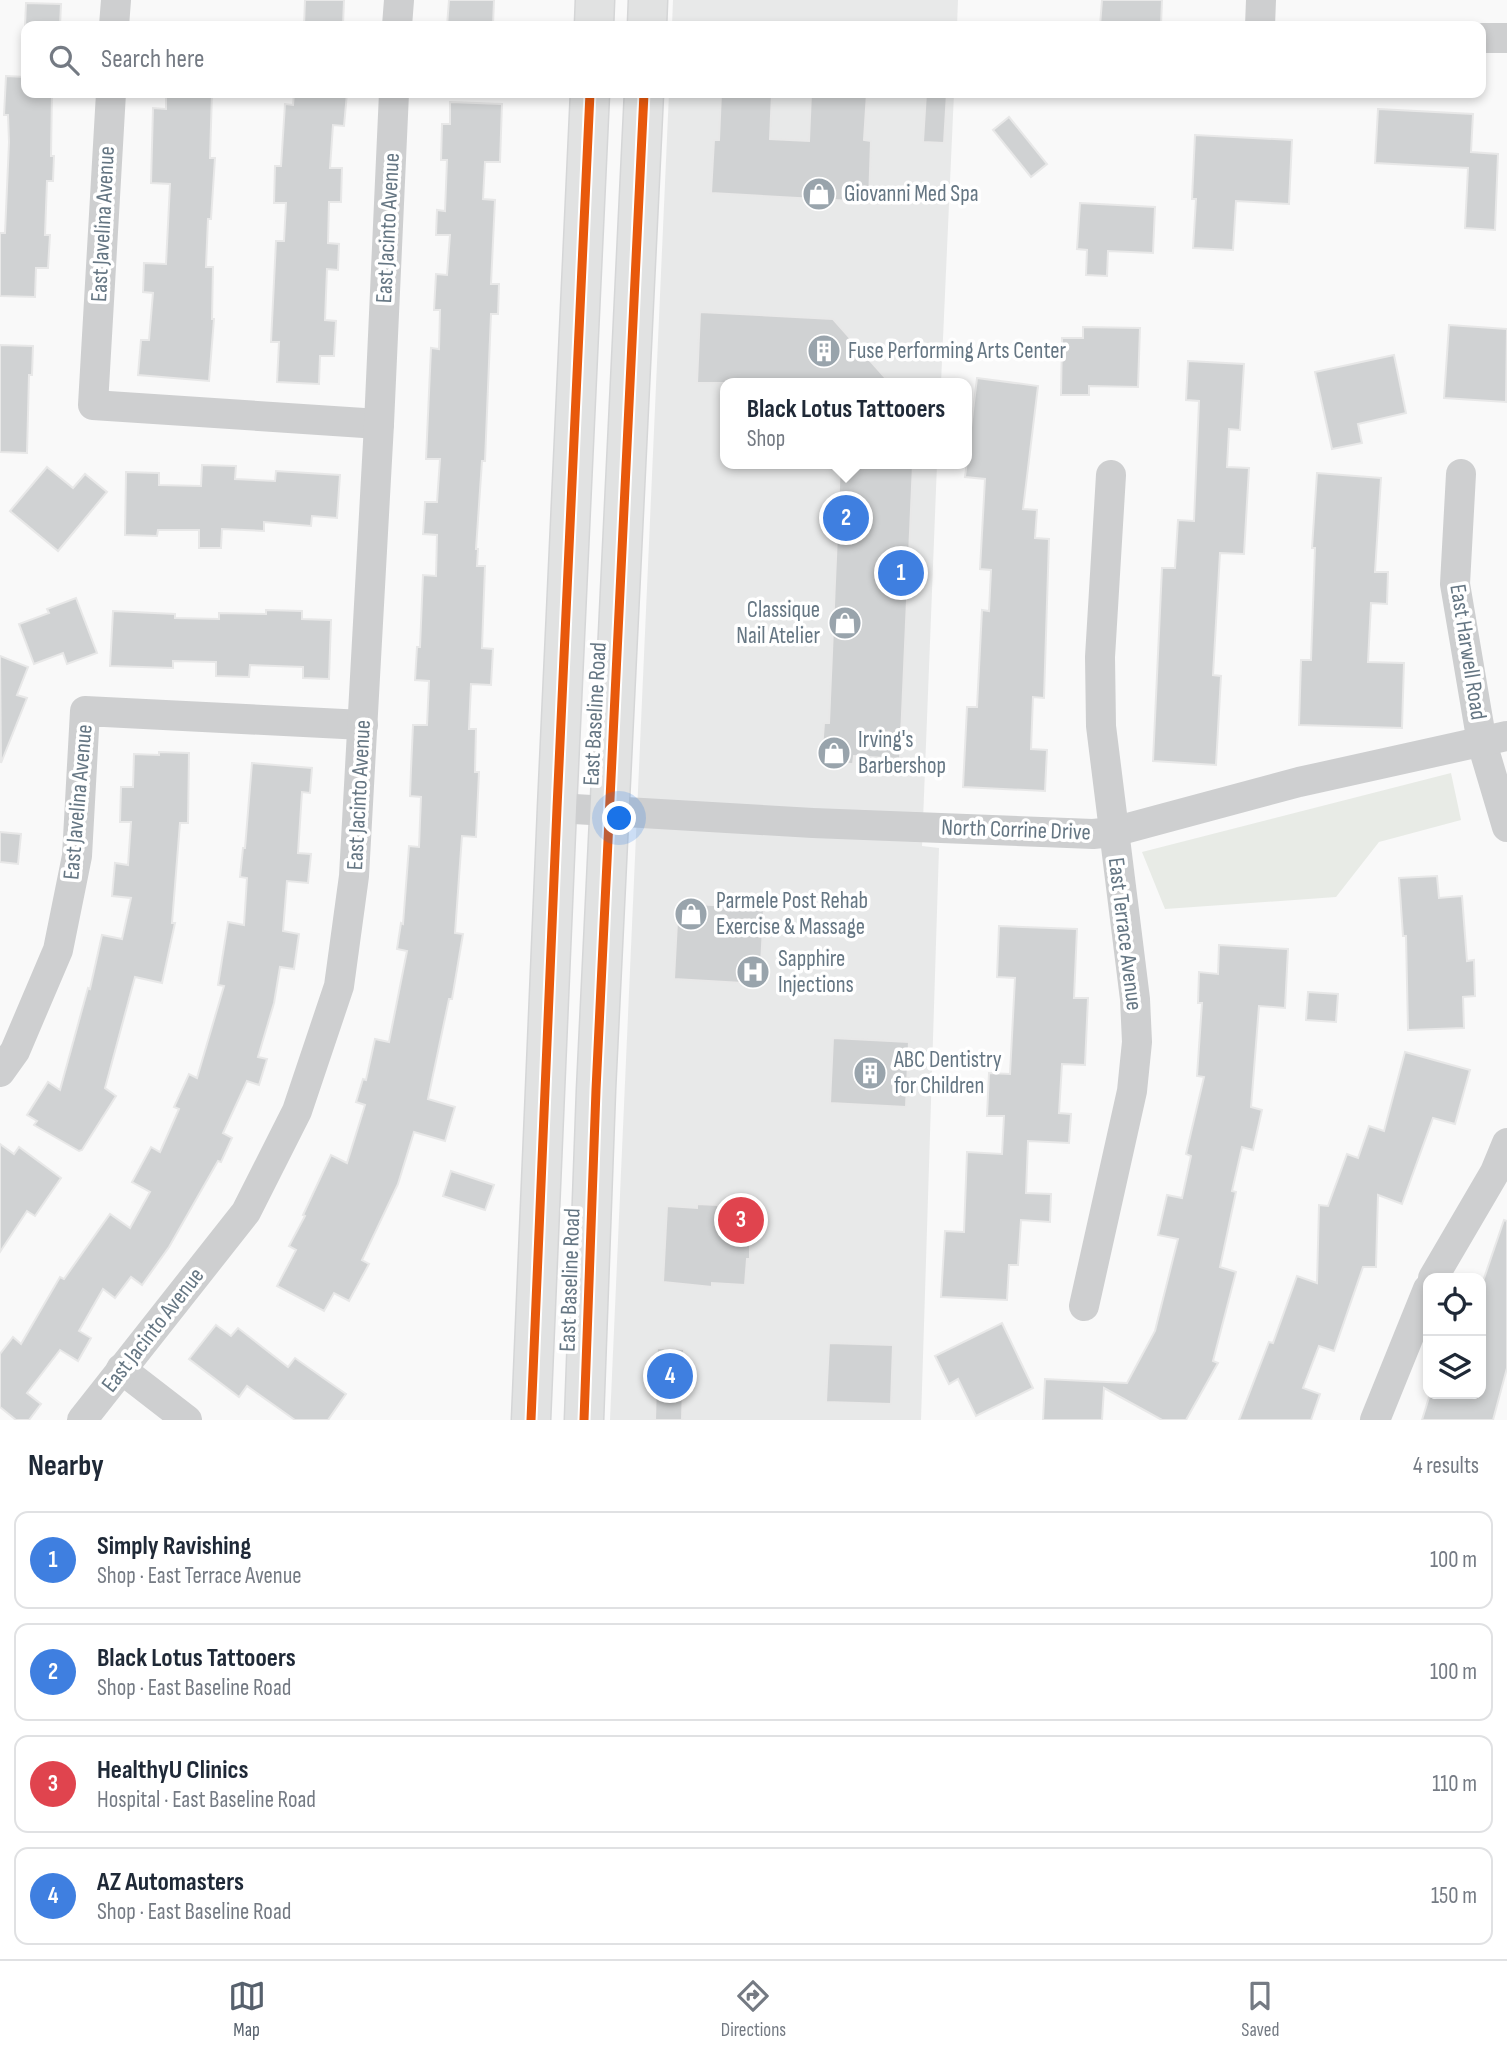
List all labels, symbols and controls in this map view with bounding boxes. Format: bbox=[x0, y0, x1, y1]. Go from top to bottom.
search box bbox=[21, 21, 1486, 98]
icon: search bbox=[45, 41, 83, 79]
text: Search here bbox=[101, 44, 204, 75]
street label: East Javelina Avenue bbox=[85, 145, 121, 303]
street label: East Jacinto Avenue bbox=[370, 152, 406, 304]
shop icon: Giovanni Med Spa bbox=[800, 175, 838, 213]
place label: Giovanni Med Spa bbox=[844, 180, 979, 208]
building icon: Fuse Performing Arts Center bbox=[805, 332, 843, 370]
place label: Fuse Performing Arts Center bbox=[848, 337, 1067, 365]
popup bbox=[720, 378, 972, 469]
text: Black Lotus Tattooers bbox=[747, 394, 945, 425]
text: Shop bbox=[747, 425, 785, 453]
pin: 2 bbox=[823, 492, 869, 544]
pin: 1 bbox=[878, 547, 924, 599]
street label: East Harwell Road bbox=[1443, 582, 1493, 722]
place label: Classique Nail Atelier bbox=[736, 596, 820, 650]
shop icon: Classique Nail Atelier bbox=[826, 604, 864, 642]
street label: East Baseline Road bbox=[577, 642, 613, 786]
street label: East Jacinto Avenue bbox=[341, 719, 377, 871]
street label: East Javelina Avenue bbox=[57, 723, 99, 881]
place label: Irving's Barbershop bbox=[858, 726, 946, 780]
shop icon: Irving's Barbershop bbox=[815, 734, 853, 772]
your location bbox=[602, 801, 636, 835]
street label: North Corrine Drive bbox=[941, 813, 1091, 847]
street label: East Terrace Avenue bbox=[1102, 856, 1148, 1012]
place label: Parmele Post Rehab Exercise & Massage bbox=[716, 887, 868, 941]
shop icon: Parmele Post Rehab Exercise & Massage bbox=[672, 895, 710, 933]
place label: Sapphire Injections bbox=[778, 945, 854, 999]
hospital icon: Sapphire Injections bbox=[734, 953, 772, 991]
place label: ABC Dentistry for Children bbox=[893, 1046, 1002, 1100]
building icon: ABC Dentistry for Children bbox=[851, 1054, 889, 1092]
pin: 3 bbox=[718, 1194, 764, 1246]
street label: East Baseline Road bbox=[554, 1208, 586, 1352]
street label: East Jacinto Avenue bbox=[96, 1262, 210, 1398]
map controls bbox=[1423, 1273, 1486, 1399]
button: locate bbox=[1423, 1273, 1486, 1336]
button: layers bbox=[1423, 1336, 1486, 1399]
pin: 4 bbox=[647, 1350, 693, 1402]
text: Nearby bbox=[28, 1448, 104, 1484]
text: 4 results bbox=[1413, 1452, 1479, 1480]
text: Simply Ravishing bbox=[97, 1531, 251, 1562]
text: 1 bbox=[48, 1546, 58, 1574]
text: 100 m bbox=[1430, 1546, 1477, 1574]
text: Shop · East Terrace Avenue bbox=[97, 1562, 302, 1590]
text: Black Lotus Tattooers bbox=[97, 1643, 296, 1674]
text: 2 bbox=[48, 1658, 58, 1686]
text: 100 m bbox=[1430, 1658, 1477, 1686]
text: Shop · East Baseline Road bbox=[97, 1674, 291, 1702]
text: HealthyU Clinics bbox=[97, 1755, 248, 1786]
text: 3 bbox=[48, 1770, 58, 1798]
text: 110 m bbox=[1432, 1770, 1477, 1798]
text: Hospital · East Baseline Road bbox=[97, 1786, 316, 1814]
text: AZ Automasters bbox=[97, 1867, 244, 1898]
text: 4 bbox=[48, 1882, 58, 1910]
text: 150 m bbox=[1431, 1882, 1477, 1910]
text: Shop · East Baseline Road bbox=[97, 1898, 291, 1926]
tab: Map bbox=[228, 1977, 266, 2042]
tab: Directions bbox=[721, 1977, 786, 2042]
tab: Saved bbox=[1241, 1977, 1279, 2042]

